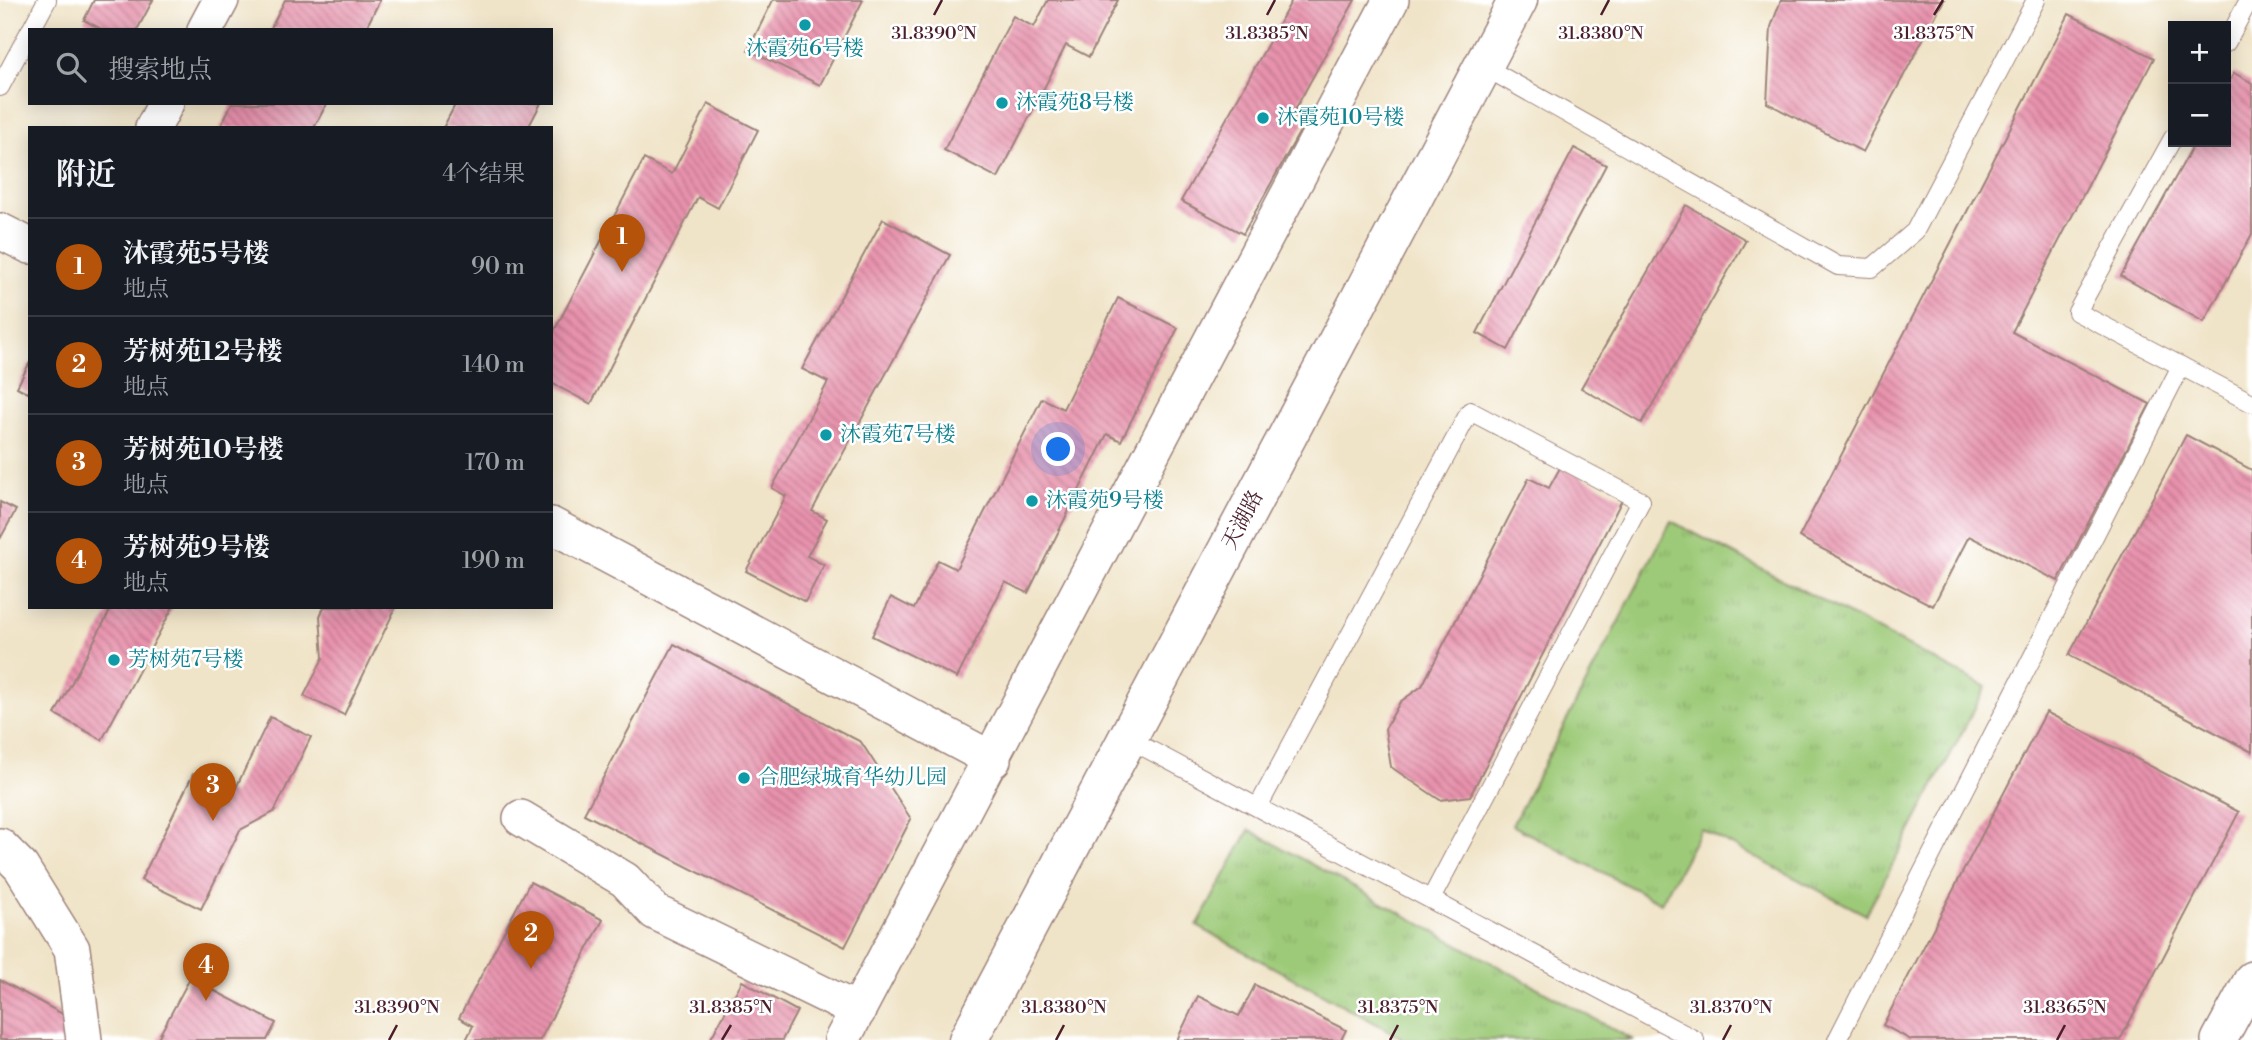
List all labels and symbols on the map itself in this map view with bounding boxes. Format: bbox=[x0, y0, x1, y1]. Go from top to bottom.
marker: 沐霞苑6号楼 bbox=[797, 17, 813, 33]
text: 31.8390°N bbox=[891, 22, 977, 45]
text: 31.8385°N bbox=[1225, 22, 1309, 45]
text: 31.8380°N bbox=[1558, 22, 1644, 45]
text: 31.8375°N bbox=[1894, 22, 1975, 45]
place label: 沐霞苑6号楼 bbox=[746, 36, 864, 62]
place label: 沐霞苑8号楼 bbox=[1016, 90, 1134, 116]
marker: 沐霞苑8号楼 bbox=[994, 95, 1010, 111]
place label: 沐霞苑10号楼 bbox=[1277, 105, 1404, 131]
marker: 沐霞苑10号楼 bbox=[1255, 110, 1271, 126]
pin: 1 bbox=[599, 214, 645, 272]
place label: 沐霞苑7号楼 bbox=[840, 422, 956, 448]
marker: 沐霞苑7号楼 bbox=[818, 427, 834, 443]
your location bbox=[1041, 432, 1075, 466]
street label: 天湖路 bbox=[1217, 486, 1269, 554]
place label: 沐霞苑9号楼 bbox=[1046, 488, 1164, 514]
marker: 沐霞苑9号楼 bbox=[1024, 493, 1040, 509]
place label: 芳树苑7号楼 bbox=[128, 647, 244, 673]
marker: 芳树苑7号楼 bbox=[106, 652, 122, 668]
pin: 3 bbox=[190, 763, 236, 821]
place label: 合肥绿城育华幼儿园 bbox=[758, 765, 947, 791]
marker: 合肥绿城育华幼儿园 bbox=[736, 770, 752, 786]
pin: 2 bbox=[508, 911, 554, 969]
pin: 4 bbox=[183, 943, 229, 1001]
text: 31.8390°N bbox=[354, 996, 440, 1019]
text: 31.8385°N bbox=[689, 996, 773, 1019]
text: 31.8380°N bbox=[1021, 996, 1107, 1019]
text: 31.8375°N bbox=[1358, 996, 1439, 1019]
text: 31.8370°N bbox=[1690, 996, 1773, 1019]
text: 31.8365°N bbox=[2023, 996, 2107, 1019]

